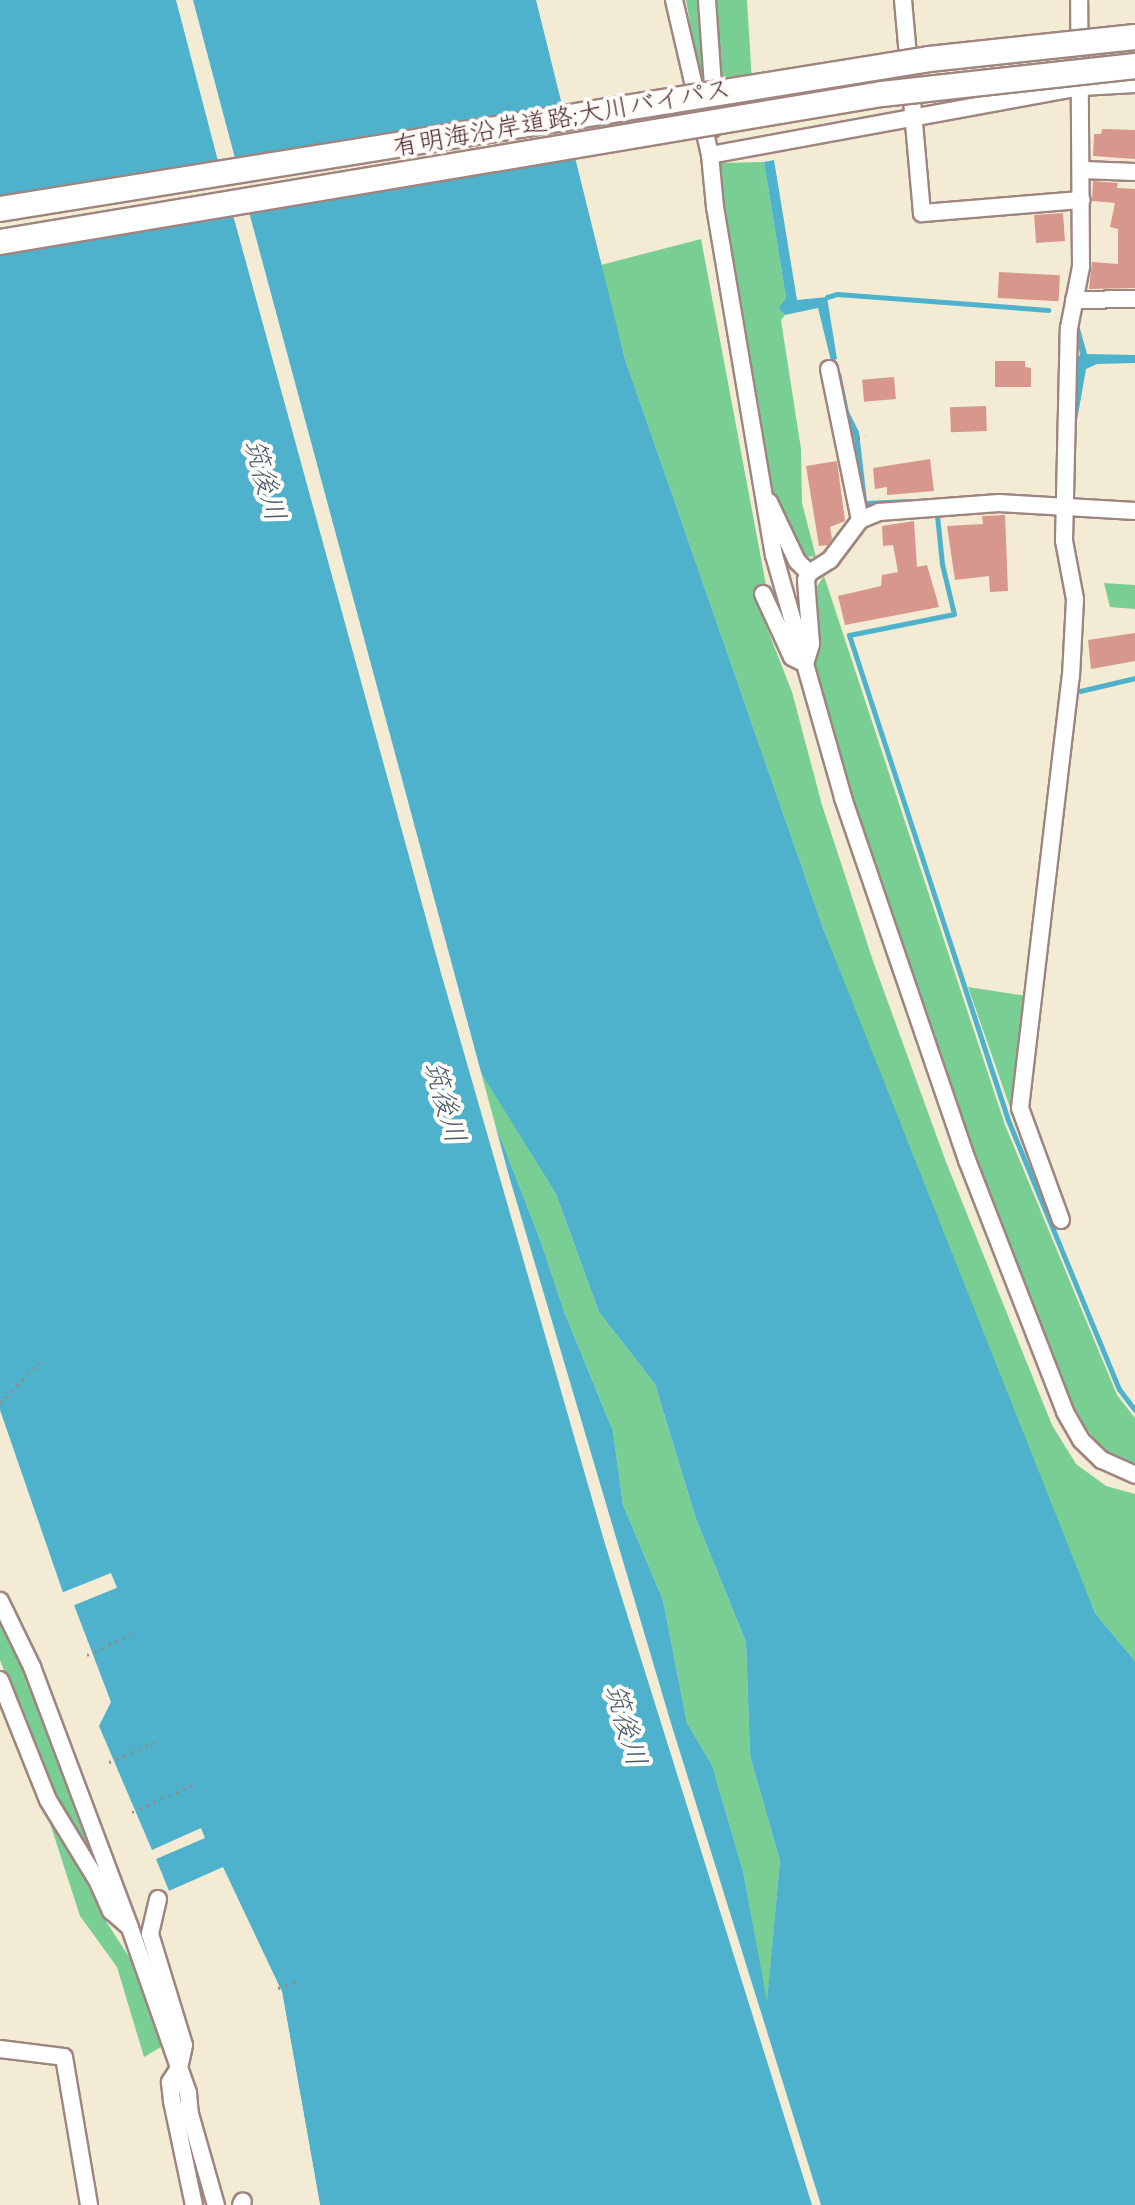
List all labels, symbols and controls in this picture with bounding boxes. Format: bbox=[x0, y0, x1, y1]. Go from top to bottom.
street label: 有明海沿岸道路;大川バイパス bbox=[390, 74, 734, 164]
water label: 筑後川 bbox=[237, 435, 293, 525]
water label: 筑後川 bbox=[417, 1057, 473, 1147]
water label: 筑後川 bbox=[598, 1680, 654, 1770]

